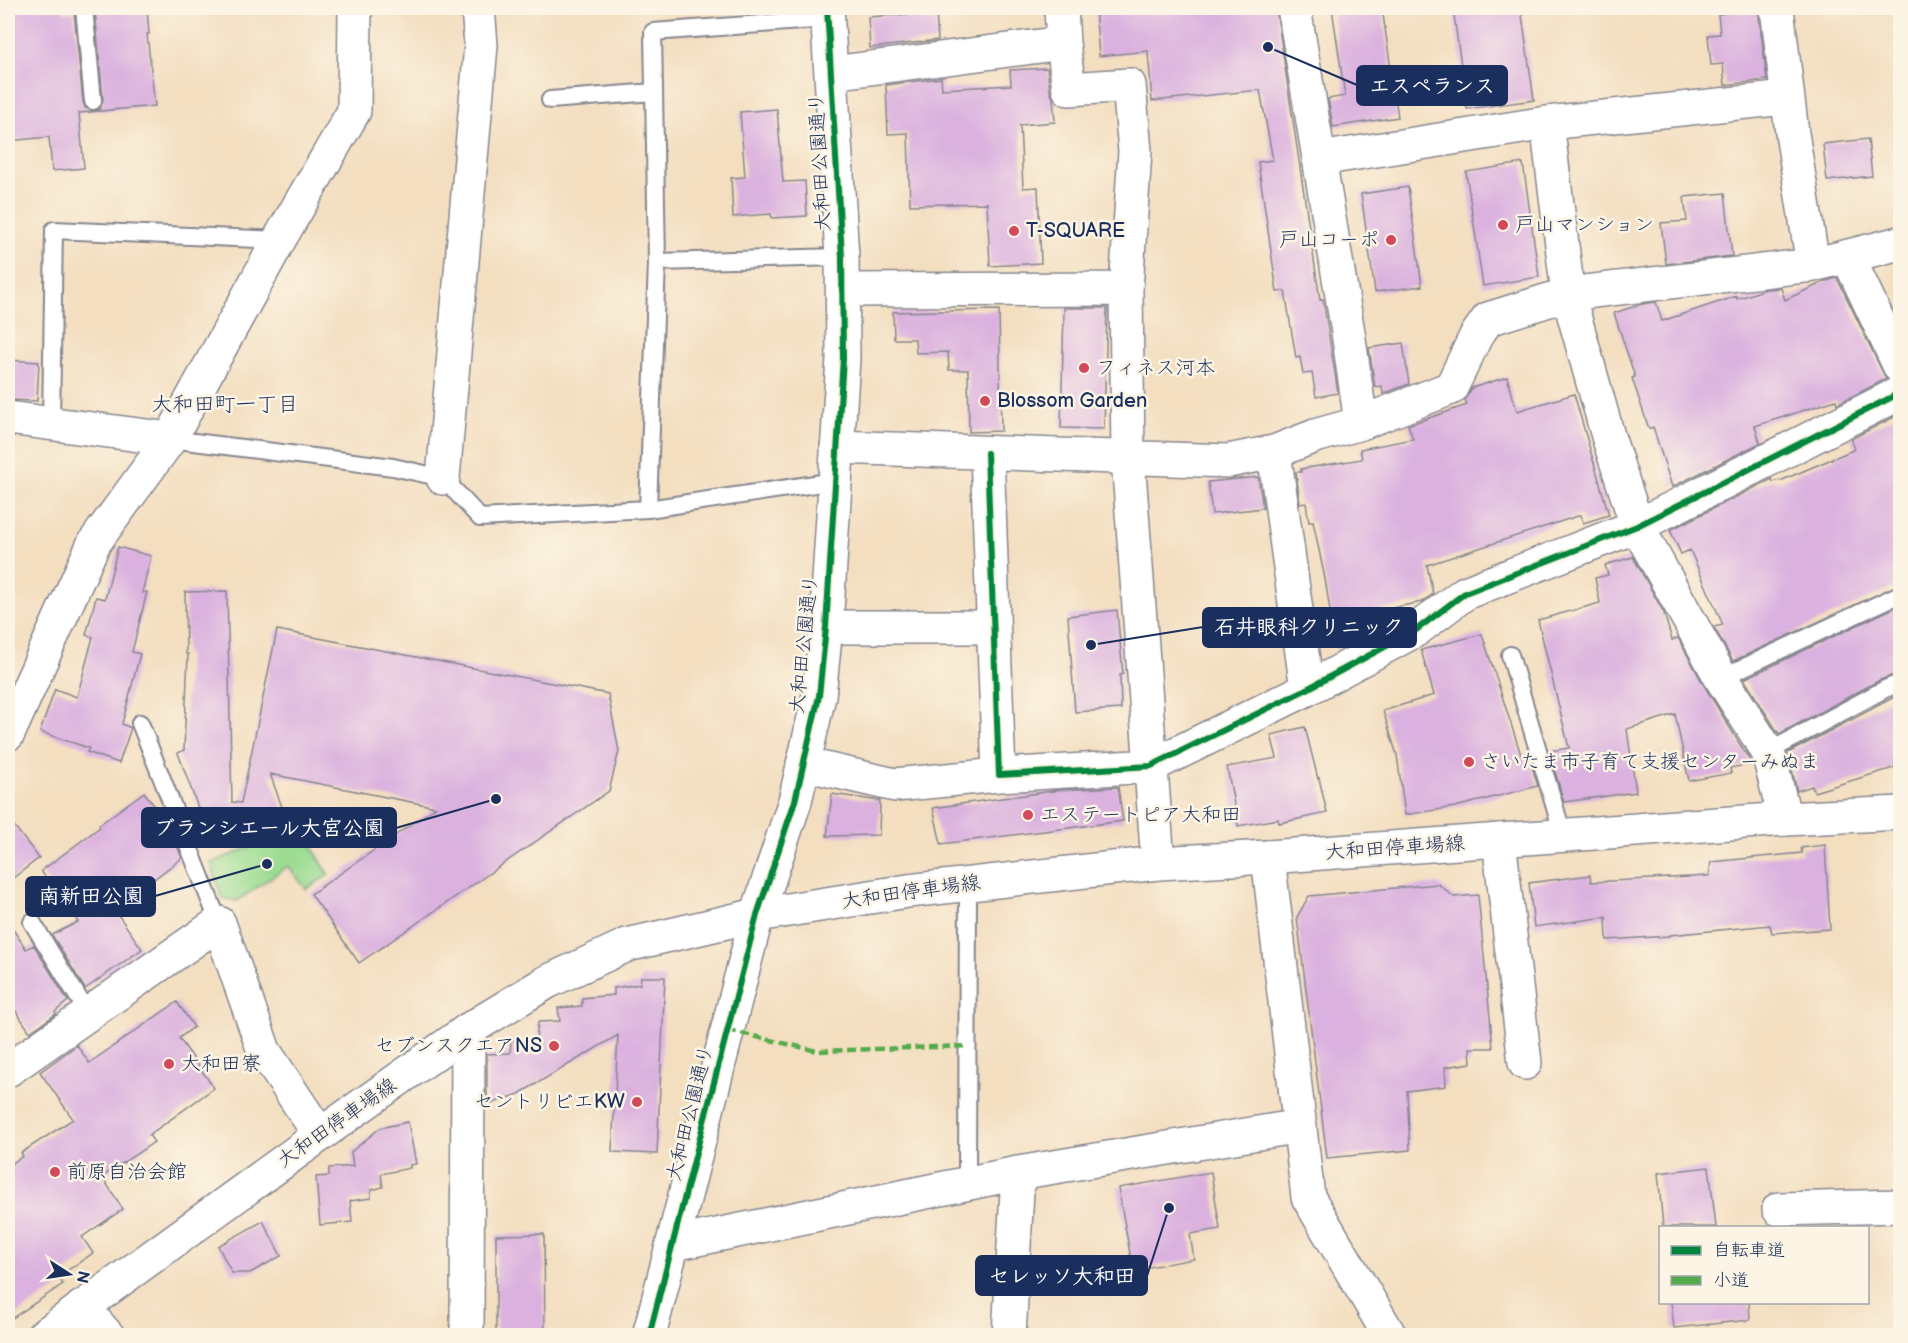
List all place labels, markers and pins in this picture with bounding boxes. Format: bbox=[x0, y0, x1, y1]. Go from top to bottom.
callout: エスペランス bbox=[1357, 66, 1507, 105]
place label: 戸山マンション bbox=[1515, 213, 1654, 237]
marker: 戸山マンション bbox=[1496, 218, 1510, 232]
place label: T-SQUARE bbox=[1026, 219, 1125, 243]
marker: T-SQUARE bbox=[1007, 224, 1021, 238]
place label: 戸山コーポ bbox=[1279, 228, 1379, 252]
marker: 戸山コーポ bbox=[1384, 233, 1398, 247]
place label: フィネス河本 bbox=[1096, 356, 1216, 380]
marker: フィネス河本 bbox=[1077, 361, 1091, 375]
place label: Blossom Garden bbox=[997, 389, 1147, 413]
marker: Blossom Garden bbox=[978, 394, 992, 408]
callout: 石井眼科クリニック bbox=[1203, 608, 1416, 647]
place label: さいたま市子育て支援センターみぬま bbox=[1481, 750, 1819, 774]
marker: さいたま市子育て支援センターみぬま bbox=[1462, 755, 1476, 769]
place label: エステートピア大和田 bbox=[1040, 803, 1241, 827]
callout: ブランシエール大宮公園 bbox=[142, 808, 396, 847]
marker: エステートピア大和田 bbox=[1021, 808, 1035, 822]
callout: 南新田公園 bbox=[26, 877, 155, 916]
place label: セブンスクエアNS bbox=[375, 1034, 542, 1058]
marker: セブンスクエアNS bbox=[547, 1039, 561, 1053]
place label: 大和田寮 bbox=[181, 1052, 261, 1076]
marker: 大和田寮 bbox=[162, 1057, 176, 1071]
place label: セントリビエKW bbox=[474, 1090, 625, 1114]
marker: セントリビエKW bbox=[630, 1095, 644, 1109]
place label: 前原自治会館 bbox=[67, 1160, 187, 1184]
marker: 前原自治会館 bbox=[48, 1165, 62, 1179]
callout: セレッソ大和田 bbox=[976, 1256, 1147, 1295]

